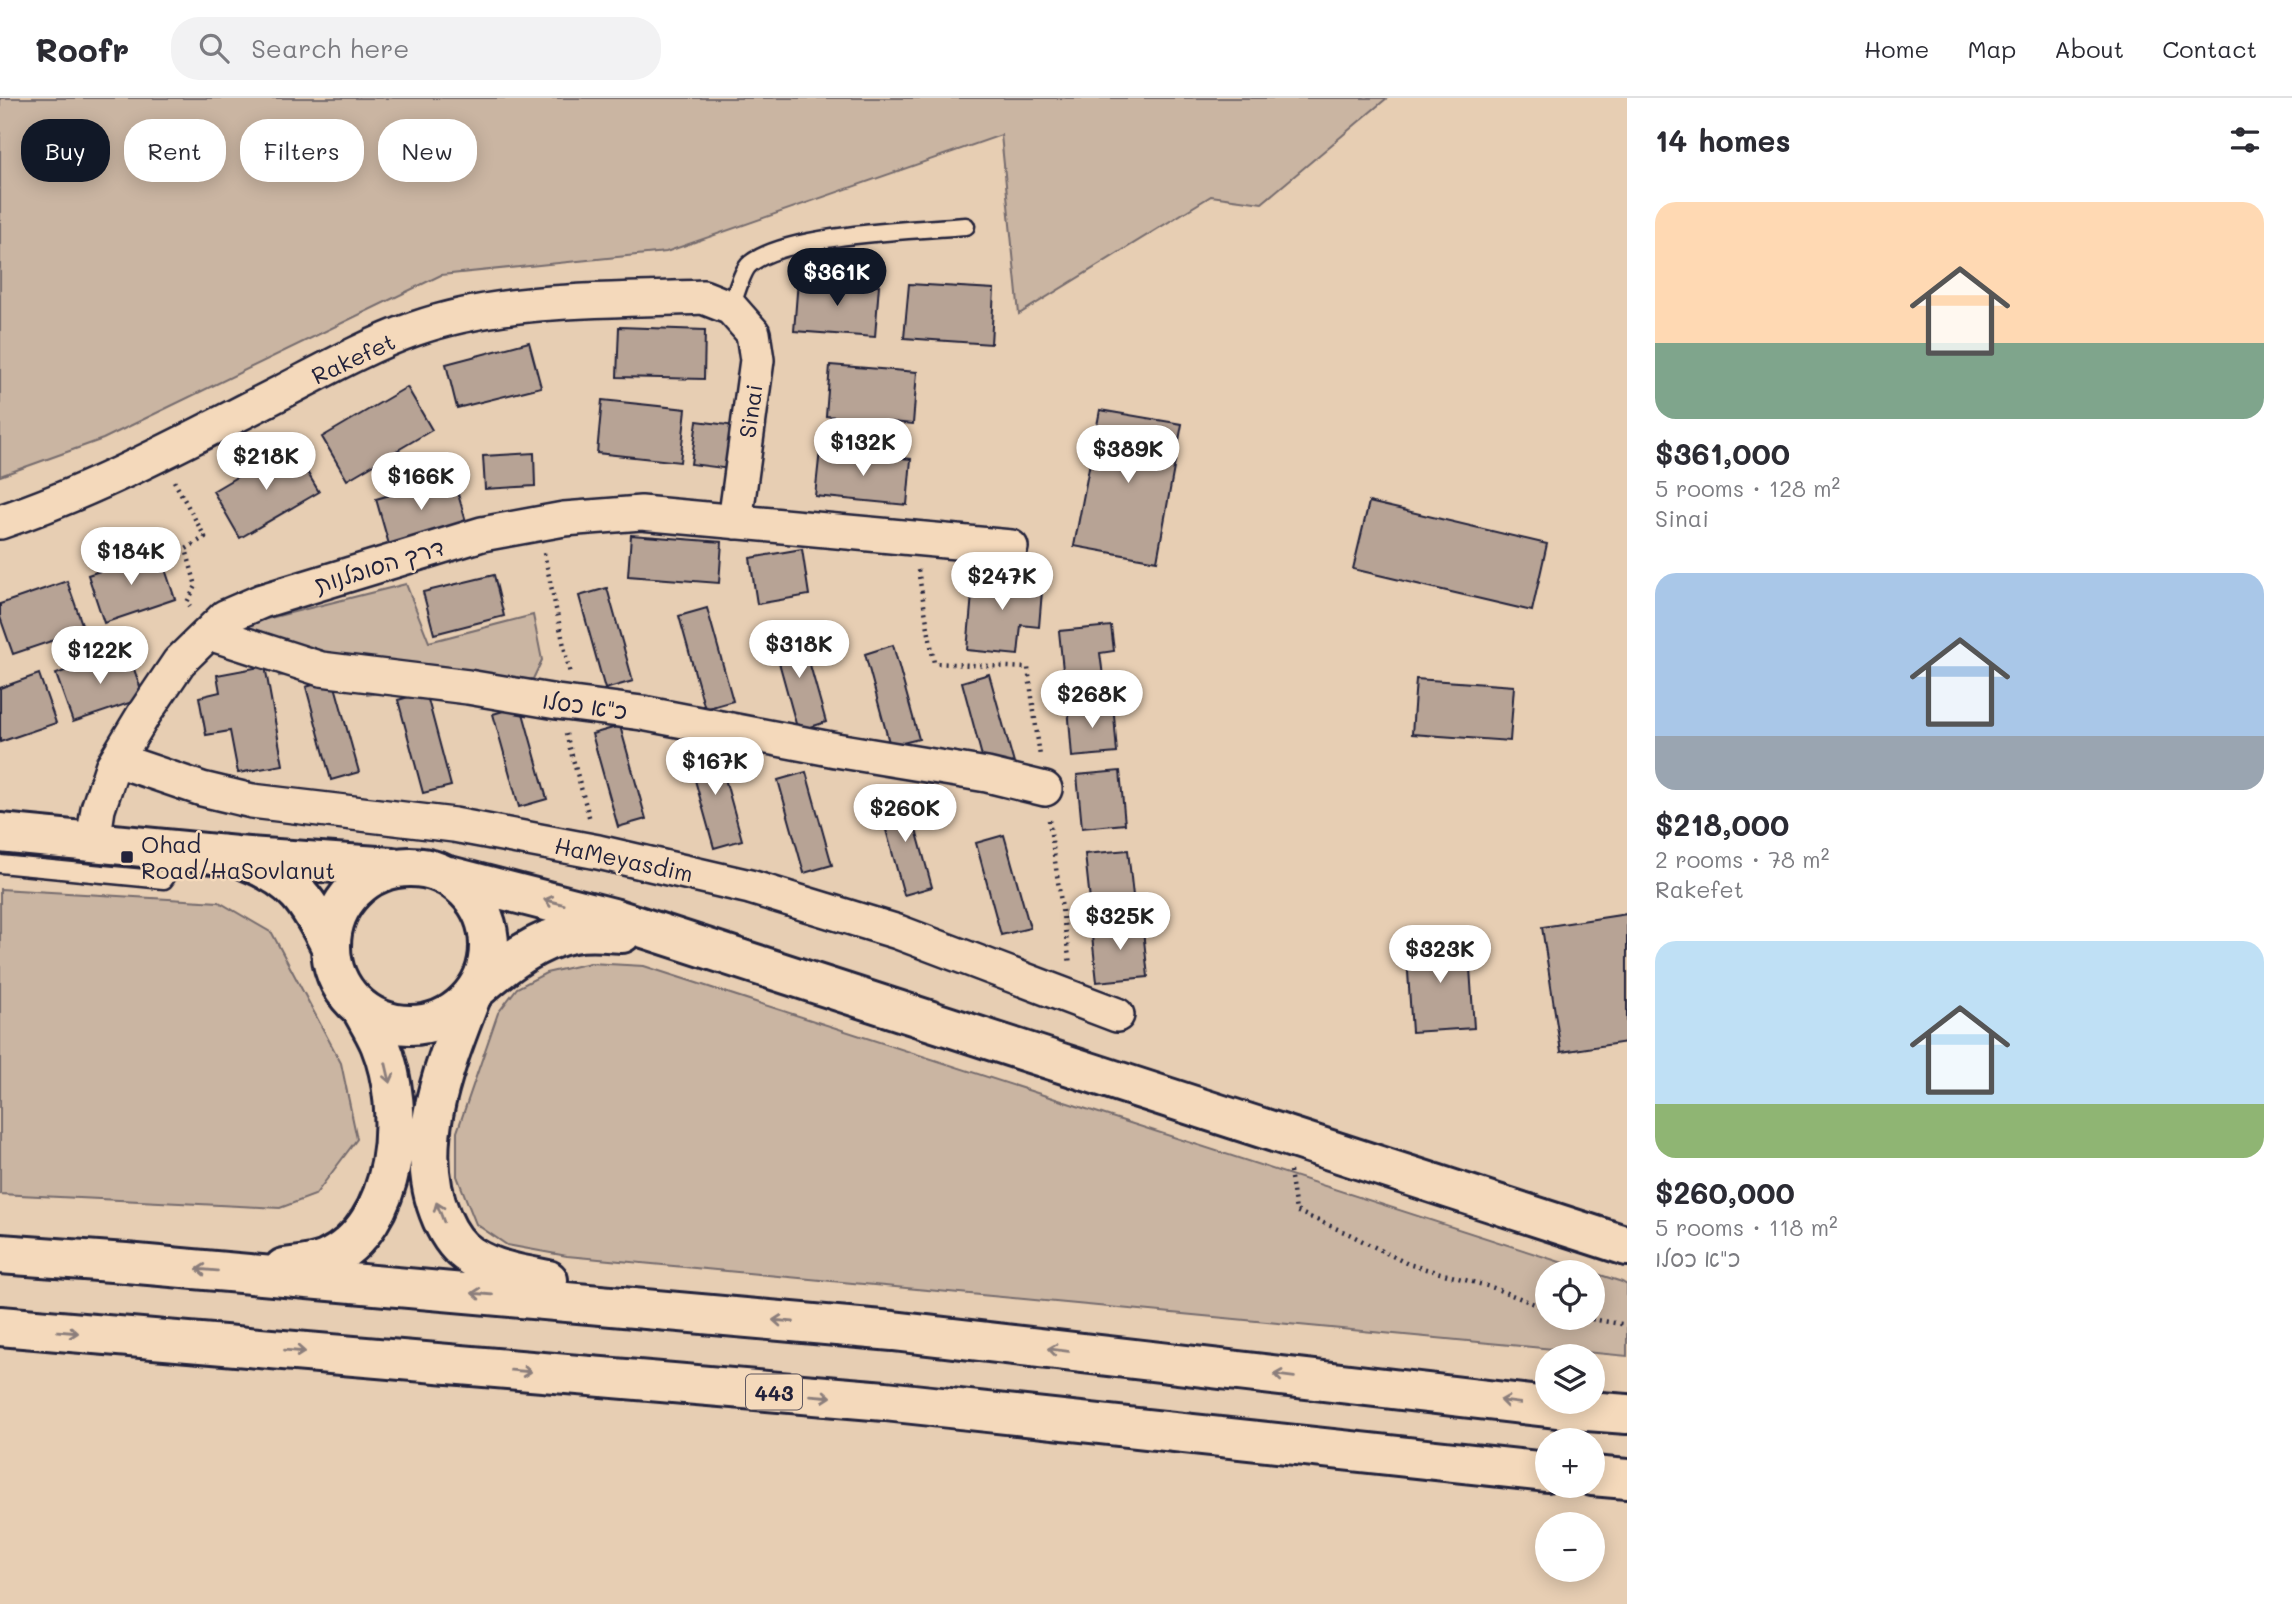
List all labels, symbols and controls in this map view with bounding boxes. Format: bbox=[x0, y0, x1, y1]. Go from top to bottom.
search box bbox=[171, 17, 661, 80]
text: Roofr bbox=[35, 27, 129, 70]
icon: search bbox=[195, 29, 233, 67]
text: Search here bbox=[251, 31, 409, 65]
text: Home bbox=[1864, 33, 1929, 64]
text: Map bbox=[1967, 33, 2016, 64]
text: About bbox=[2054, 33, 2124, 64]
text: Contact bbox=[2162, 33, 2257, 64]
chip: Buy bbox=[21, 119, 110, 182]
chip: Rent bbox=[124, 119, 226, 182]
chip: Filters bbox=[240, 119, 364, 182]
chip: New bbox=[378, 119, 477, 182]
text: 14 homes bbox=[1655, 120, 1791, 160]
icon: filters bbox=[2226, 121, 2264, 159]
pin: $361K bbox=[788, 248, 886, 308]
icon: home bbox=[1897, 248, 2023, 374]
text: $361K bbox=[803, 256, 871, 286]
street label: Rakefet bbox=[306, 326, 400, 390]
street label: Sinai bbox=[731, 382, 769, 440]
pin: $132K bbox=[814, 418, 912, 478]
text: $132K bbox=[830, 426, 896, 456]
pin: $389K bbox=[1079, 426, 1177, 485]
pin: $218K bbox=[217, 432, 315, 492]
text: $389K bbox=[1092, 433, 1164, 463]
text: $361,000 bbox=[1655, 433, 1790, 473]
text: $218K bbox=[233, 440, 299, 470]
pin: $166K bbox=[372, 452, 470, 512]
text: $166K bbox=[387, 460, 455, 490]
text: 5 rooms · 128 m² bbox=[1655, 473, 1840, 503]
text: Sinai bbox=[1655, 503, 1709, 533]
pin: $184K bbox=[82, 528, 180, 587]
street label: דרך הסובלנות bbox=[311, 531, 447, 599]
text: $184K bbox=[97, 535, 165, 565]
pin: $247K bbox=[953, 552, 1051, 612]
text: $247K bbox=[967, 560, 1037, 590]
icon: home bbox=[1897, 619, 2023, 745]
pin: $318K bbox=[750, 620, 848, 680]
pin: $122K bbox=[51, 626, 149, 686]
text: $318K bbox=[765, 628, 833, 658]
text: $122K bbox=[67, 634, 133, 664]
pin: $268K bbox=[1043, 670, 1141, 730]
text: $268K bbox=[1057, 678, 1127, 708]
street label: כ"א כסלו bbox=[541, 684, 629, 726]
pin: $167K bbox=[666, 738, 764, 797]
text: $167K bbox=[682, 745, 748, 775]
pin: $260K bbox=[856, 784, 954, 844]
text: $260K bbox=[870, 792, 940, 822]
text: $218,000 bbox=[1655, 804, 1789, 844]
place label: Ohad Road/HaSovlanut bbox=[141, 829, 335, 885]
street label: HaMeyasdim bbox=[552, 830, 696, 888]
text: 2 rooms · 78 m² bbox=[1655, 844, 1829, 874]
marker: Ohad Road/HaSovlanut bbox=[119, 849, 135, 865]
text: Rakefet bbox=[1655, 874, 1744, 904]
pin: $325K bbox=[1071, 892, 1169, 952]
one-way arrow bbox=[543, 895, 566, 908]
text: $325K bbox=[1085, 900, 1155, 930]
pin: $323K bbox=[1391, 926, 1489, 985]
text: $323K bbox=[1405, 933, 1475, 963]
icon: home bbox=[1897, 987, 2023, 1113]
one-way arrow bbox=[381, 1061, 395, 1084]
text: $260,000 bbox=[1655, 1172, 1795, 1212]
one-way arrow bbox=[432, 1201, 445, 1223]
text: 5 rooms · 118 m² bbox=[1655, 1212, 1838, 1242]
text: כ"א כסלו bbox=[1655, 1243, 1741, 1273]
map controls bbox=[1535, 1260, 1605, 1582]
button: locate bbox=[1535, 1260, 1605, 1330]
one-way arrow bbox=[196, 1263, 219, 1276]
one-way arrow bbox=[472, 1288, 494, 1301]
one-way arrow bbox=[773, 1314, 795, 1327]
one-way arrow bbox=[56, 1326, 79, 1339]
one-way arrow bbox=[1047, 1344, 1070, 1357]
button: layers bbox=[1535, 1344, 1605, 1414]
one-way arrow bbox=[283, 1345, 305, 1358]
one-way arrow bbox=[510, 1365, 532, 1378]
one-way arrow bbox=[1273, 1370, 1296, 1383]
road number: 443 bbox=[746, 1374, 802, 1410]
one-way arrow bbox=[809, 1390, 832, 1403]
one-way arrow bbox=[1499, 1396, 1522, 1409]
button: + bbox=[1535, 1428, 1605, 1498]
button: − bbox=[1535, 1512, 1605, 1582]

